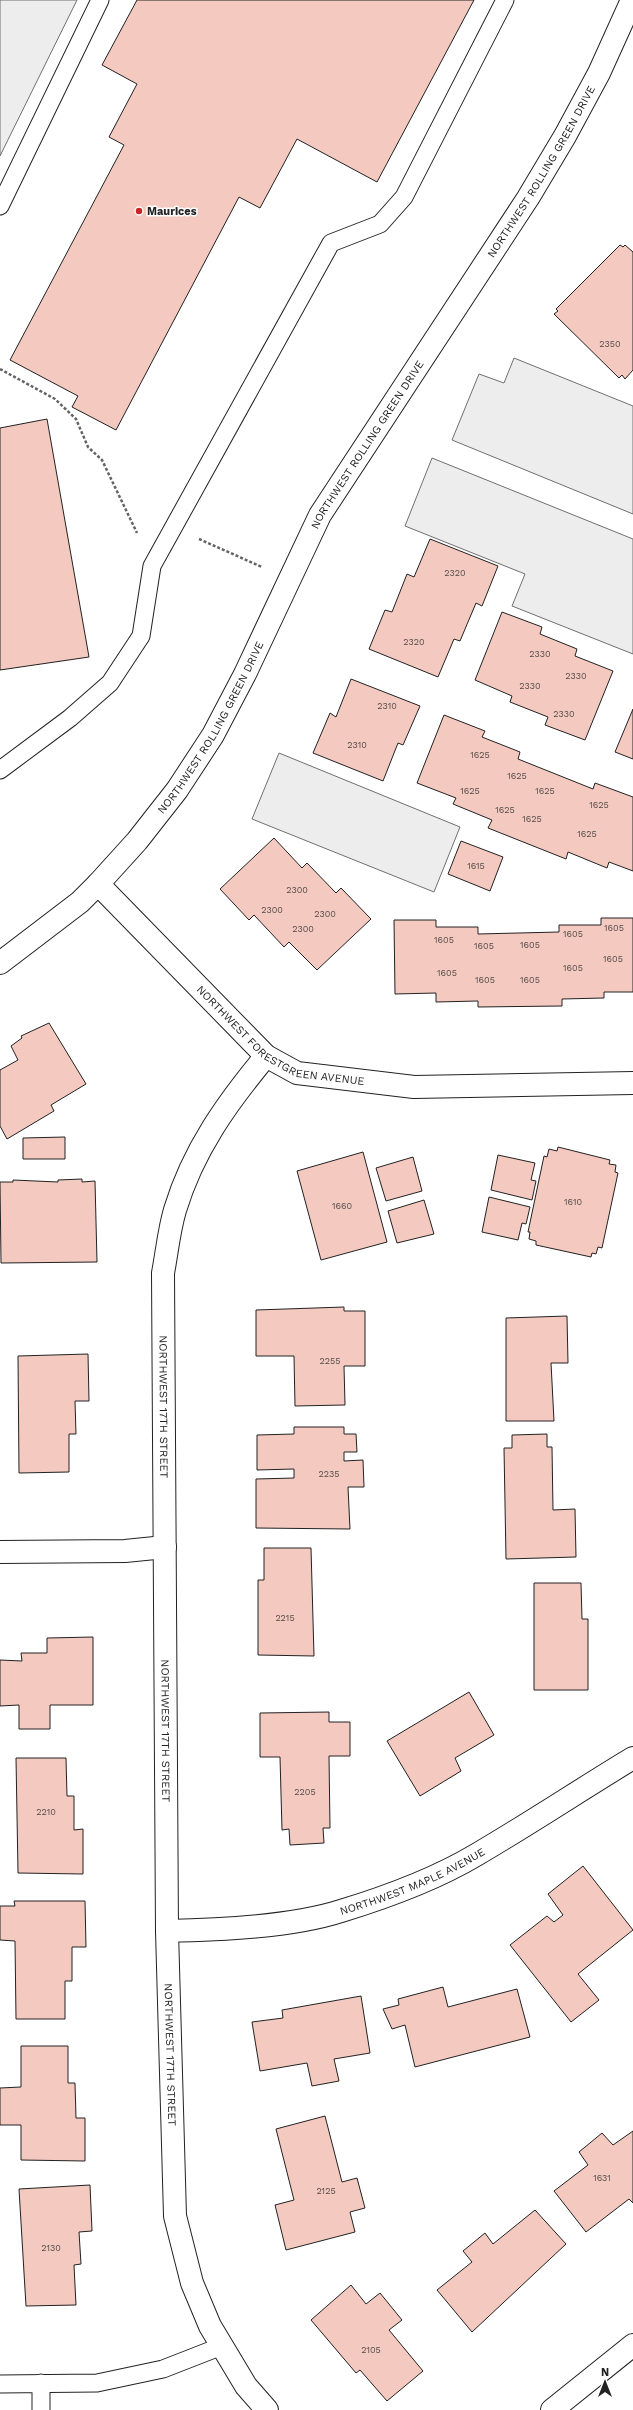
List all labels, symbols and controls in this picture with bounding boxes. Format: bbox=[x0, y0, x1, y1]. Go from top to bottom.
street label: NORTHWEST ROLLING GREEN DRIVE bbox=[485, 83, 598, 260]
place label: Maurices bbox=[147, 205, 197, 218]
marker: Maurices bbox=[134, 206, 144, 216]
house number: 2350 bbox=[599, 339, 621, 349]
street label: NORTHWEST ROLLING GREEN DRIVE bbox=[308, 358, 427, 531]
house number: 2320 bbox=[444, 568, 466, 578]
house number: 2320 bbox=[403, 637, 425, 647]
street label: NORTHWEST ROLLING GREEN DRIVE bbox=[155, 639, 267, 816]
house number: 2330 bbox=[529, 649, 551, 659]
house number: 2330 bbox=[565, 671, 587, 681]
house number: 2330 bbox=[519, 681, 541, 691]
house number: 2310 bbox=[377, 701, 397, 711]
house number: 2330 bbox=[553, 709, 575, 719]
house number: 2310 bbox=[347, 740, 367, 750]
house number: 1625 bbox=[470, 750, 490, 760]
house number: 1625 bbox=[507, 771, 527, 781]
house number: 1625 bbox=[460, 786, 480, 796]
house number: 1625 bbox=[535, 786, 555, 796]
house number: 1625 bbox=[589, 800, 609, 810]
house number: 1625 bbox=[495, 805, 515, 815]
house number: 1625 bbox=[522, 814, 542, 824]
house number: 1625 bbox=[577, 829, 597, 839]
house number: 1615 bbox=[467, 861, 485, 871]
house number: 2300 bbox=[286, 885, 308, 895]
house number: 2300 bbox=[261, 905, 283, 915]
house number: 2300 bbox=[314, 909, 336, 919]
house number: 1605 bbox=[604, 923, 624, 933]
house number: 2300 bbox=[292, 924, 314, 934]
house number: 1605 bbox=[563, 929, 583, 939]
house number: 1605 bbox=[434, 935, 454, 945]
house number: 1605 bbox=[520, 940, 540, 950]
house number: 1605 bbox=[474, 941, 494, 951]
house number: 1605 bbox=[603, 954, 623, 964]
house number: 1605 bbox=[563, 963, 583, 973]
house number: 1605 bbox=[437, 968, 457, 978]
house number: 1605 bbox=[475, 975, 495, 985]
house number: 1605 bbox=[520, 975, 540, 985]
street label: NORTHWEST FORESTGREEN AVENUE bbox=[194, 983, 365, 1088]
house number: 1610 bbox=[564, 1197, 582, 1207]
house number: 1660 bbox=[332, 1201, 352, 1211]
street label: NORTHWEST 17TH STREET bbox=[156, 1335, 170, 1478]
house number: 2255 bbox=[320, 1356, 340, 1366]
house number: 2235 bbox=[319, 1469, 339, 1479]
house number: 2215 bbox=[275, 1613, 295, 1623]
street label: NORTHWEST 17TH STREET bbox=[158, 1659, 172, 1802]
house number: 2205 bbox=[294, 1787, 316, 1797]
house number: 2210 bbox=[36, 1807, 56, 1817]
street label: NORTHWEST MAPLE AVENUE bbox=[338, 1845, 487, 1918]
street label: NORTHWEST 17TH STREET bbox=[161, 1983, 178, 2127]
house number: 1631 bbox=[593, 2173, 611, 2183]
house number: 2125 bbox=[316, 2186, 336, 2196]
house number: 2130 bbox=[41, 2243, 61, 2253]
house number: 2105 bbox=[361, 2345, 381, 2355]
north arrow bbox=[585, 2362, 625, 2402]
text: N bbox=[601, 2366, 609, 2379]

